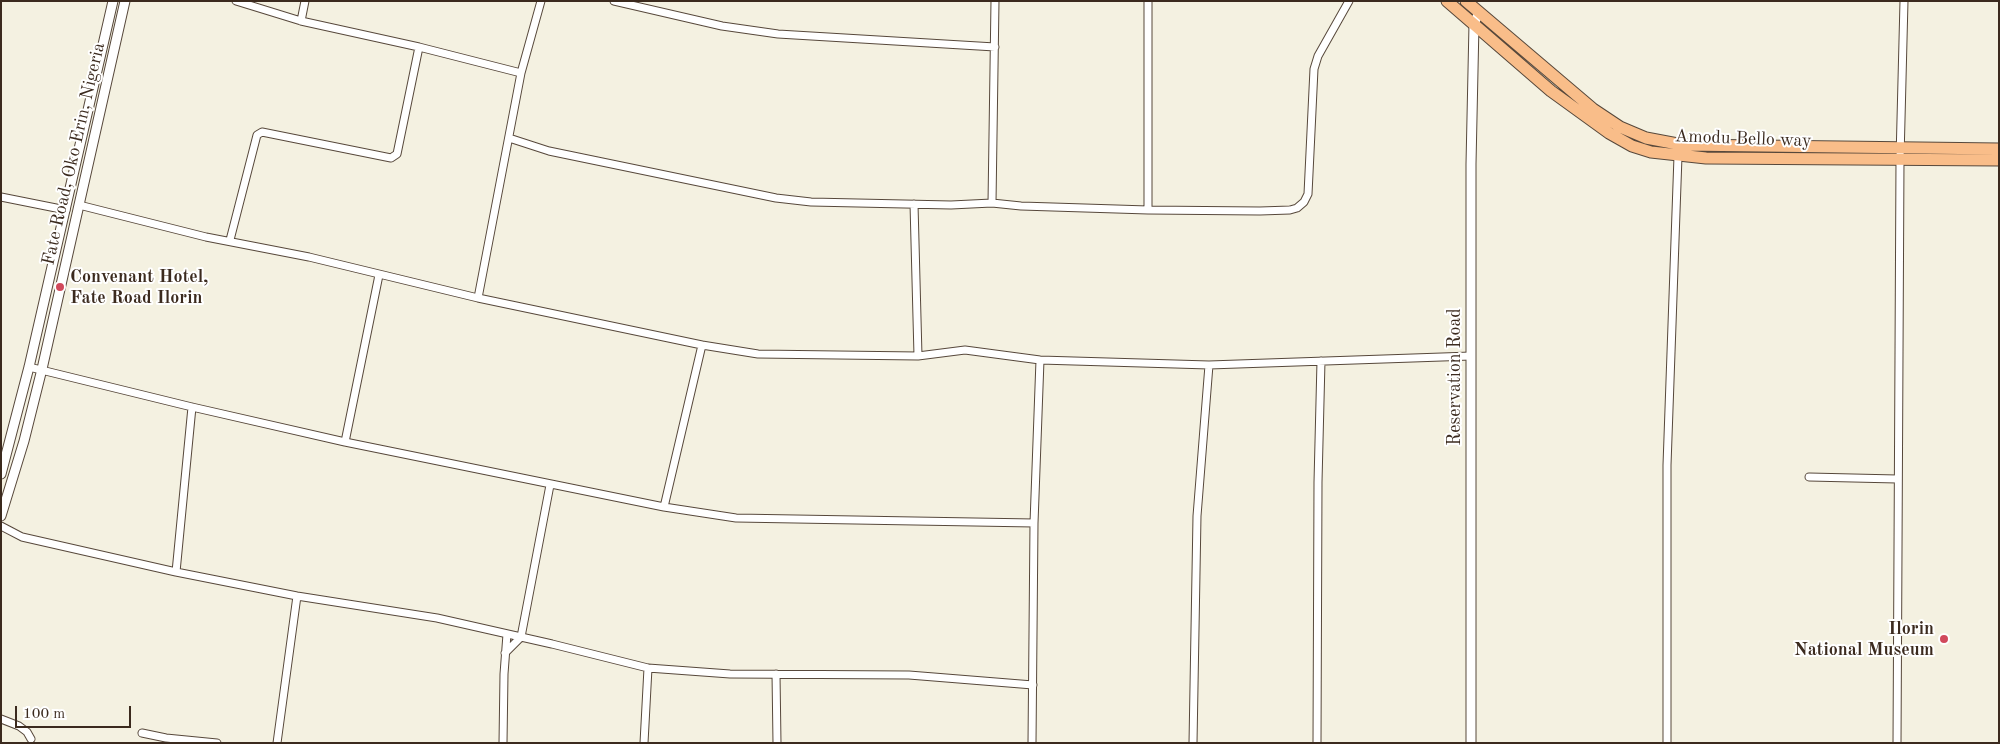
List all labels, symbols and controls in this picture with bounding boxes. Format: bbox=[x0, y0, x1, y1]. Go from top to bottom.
street label: Fate Road, Oko Erin, Nigeria bbox=[38, 41, 110, 267]
street label: Amodu Bello way bbox=[1674, 126, 1812, 152]
place label: Convenant Hotel, Fate Road Ilorin bbox=[70, 266, 208, 308]
marker: Convenant Hotel, Fate Road Ilorin bbox=[54, 281, 66, 293]
street label: Reservation Road bbox=[1444, 308, 1466, 446]
place label: Ilorin National Museum bbox=[1794, 618, 1934, 660]
marker: Ilorin National Museum bbox=[1938, 633, 1950, 645]
scale bar bbox=[18, 696, 134, 728]
text: 100 m bbox=[23, 707, 65, 722]

